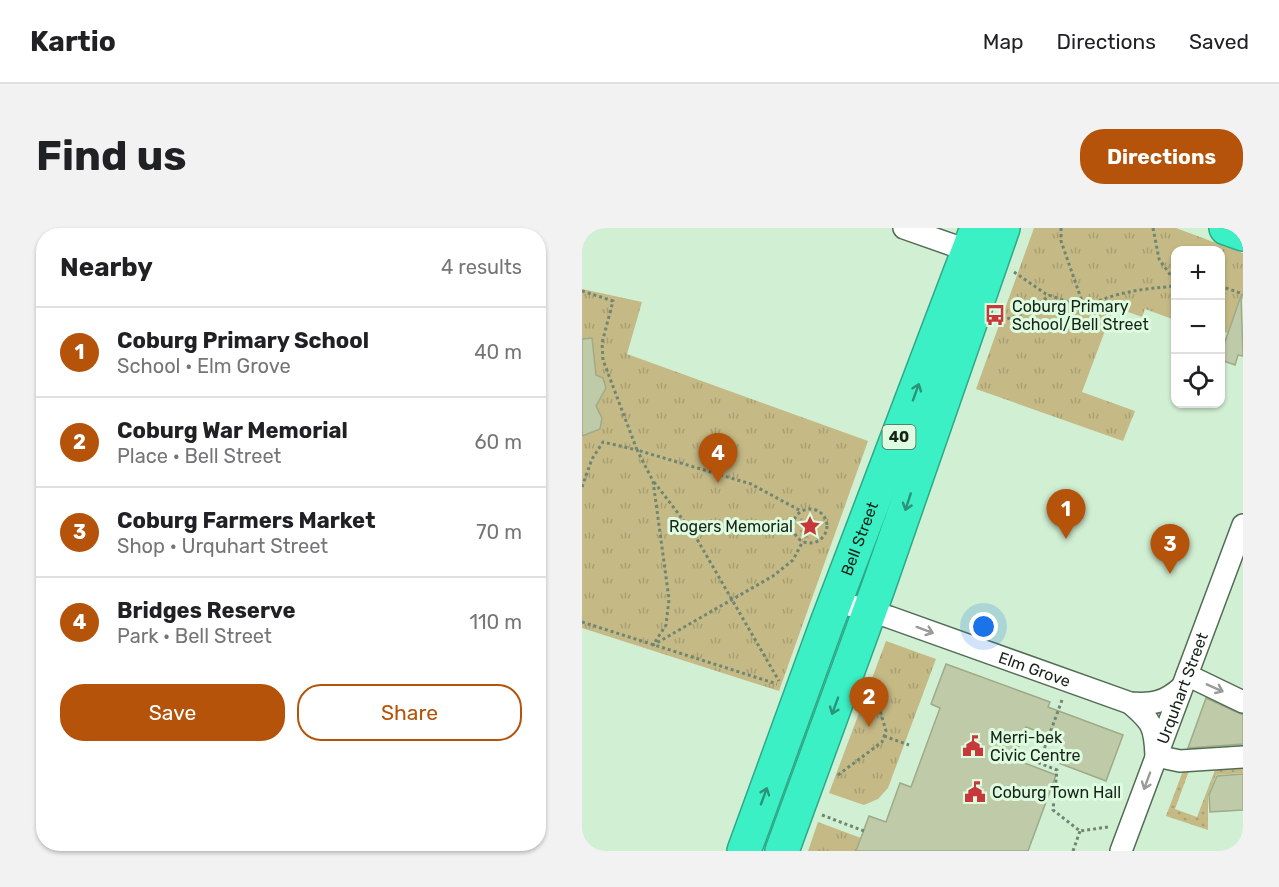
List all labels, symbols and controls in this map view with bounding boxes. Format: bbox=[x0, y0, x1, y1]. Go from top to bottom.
text: Kartio bbox=[30, 25, 116, 58]
text: Map bbox=[983, 29, 1024, 54]
text: Directions bbox=[1057, 29, 1156, 54]
text: Saved bbox=[1189, 29, 1249, 54]
button: Directions bbox=[1080, 129, 1243, 184]
text: Find us bbox=[36, 131, 187, 181]
map controls bbox=[1171, 246, 1225, 408]
button: + bbox=[1171, 246, 1225, 300]
text: Nearby bbox=[60, 252, 153, 283]
text: 4 results bbox=[441, 255, 522, 279]
place label: Coburg Primary School/Bell Street bbox=[1012, 297, 1149, 334]
button: − bbox=[1171, 300, 1225, 354]
bus stop icon: Coburg Primary School/Bell Street bbox=[983, 303, 1007, 327]
text: Coburg Primary School bbox=[117, 327, 369, 354]
text: 1 bbox=[75, 340, 84, 364]
text: 40 m bbox=[474, 340, 522, 364]
text: School · Elm Grove bbox=[117, 354, 291, 378]
button: locate bbox=[1171, 354, 1225, 408]
one-way arrow bbox=[911, 383, 922, 401]
text: Coburg War Memorial bbox=[117, 417, 348, 444]
road number: 40 bbox=[882, 425, 916, 449]
text: 2 bbox=[73, 430, 86, 454]
text: 60 m bbox=[475, 430, 522, 454]
pin: 4 bbox=[698, 434, 738, 483]
text: Place · Bell Street bbox=[117, 444, 281, 468]
pin: 1 bbox=[1046, 490, 1086, 539]
one-way arrow bbox=[902, 492, 913, 511]
street label: Bell Street bbox=[837, 499, 882, 578]
text: Coburg Farmers Market bbox=[117, 507, 375, 534]
place icon: Rogers Memorial bbox=[798, 514, 822, 538]
place label: Rogers Memorial bbox=[669, 517, 793, 536]
text: 3 bbox=[73, 520, 86, 544]
text: 70 m bbox=[476, 520, 522, 544]
pin: 3 bbox=[1150, 524, 1190, 574]
text: Shop · Urquhart Street bbox=[117, 534, 328, 558]
text: Bridges Reserve bbox=[117, 597, 296, 624]
text: 4 bbox=[73, 610, 86, 634]
text: 110 m bbox=[470, 610, 522, 634]
your location bbox=[969, 612, 998, 641]
text: Park · Bell Street bbox=[117, 624, 272, 648]
one-way arrow bbox=[915, 626, 934, 637]
street label: Urquhart Street bbox=[1153, 630, 1212, 747]
street label: Elm Grove bbox=[996, 648, 1073, 691]
pin: 2 bbox=[850, 678, 888, 727]
one-way arrow bbox=[1206, 683, 1224, 694]
button: Save bbox=[60, 684, 285, 741]
button: Share bbox=[297, 684, 522, 741]
one-way arrow bbox=[829, 696, 840, 715]
place label: Merri-bek Civic Centre bbox=[990, 728, 1080, 765]
public building icon: Merri-bek Civic Centre bbox=[961, 734, 985, 758]
one-way arrow bbox=[1140, 771, 1151, 790]
public building icon: Coburg Town Hall bbox=[963, 780, 987, 804]
place label: Coburg Town Hall bbox=[992, 783, 1121, 802]
one-way arrow bbox=[760, 787, 771, 806]

